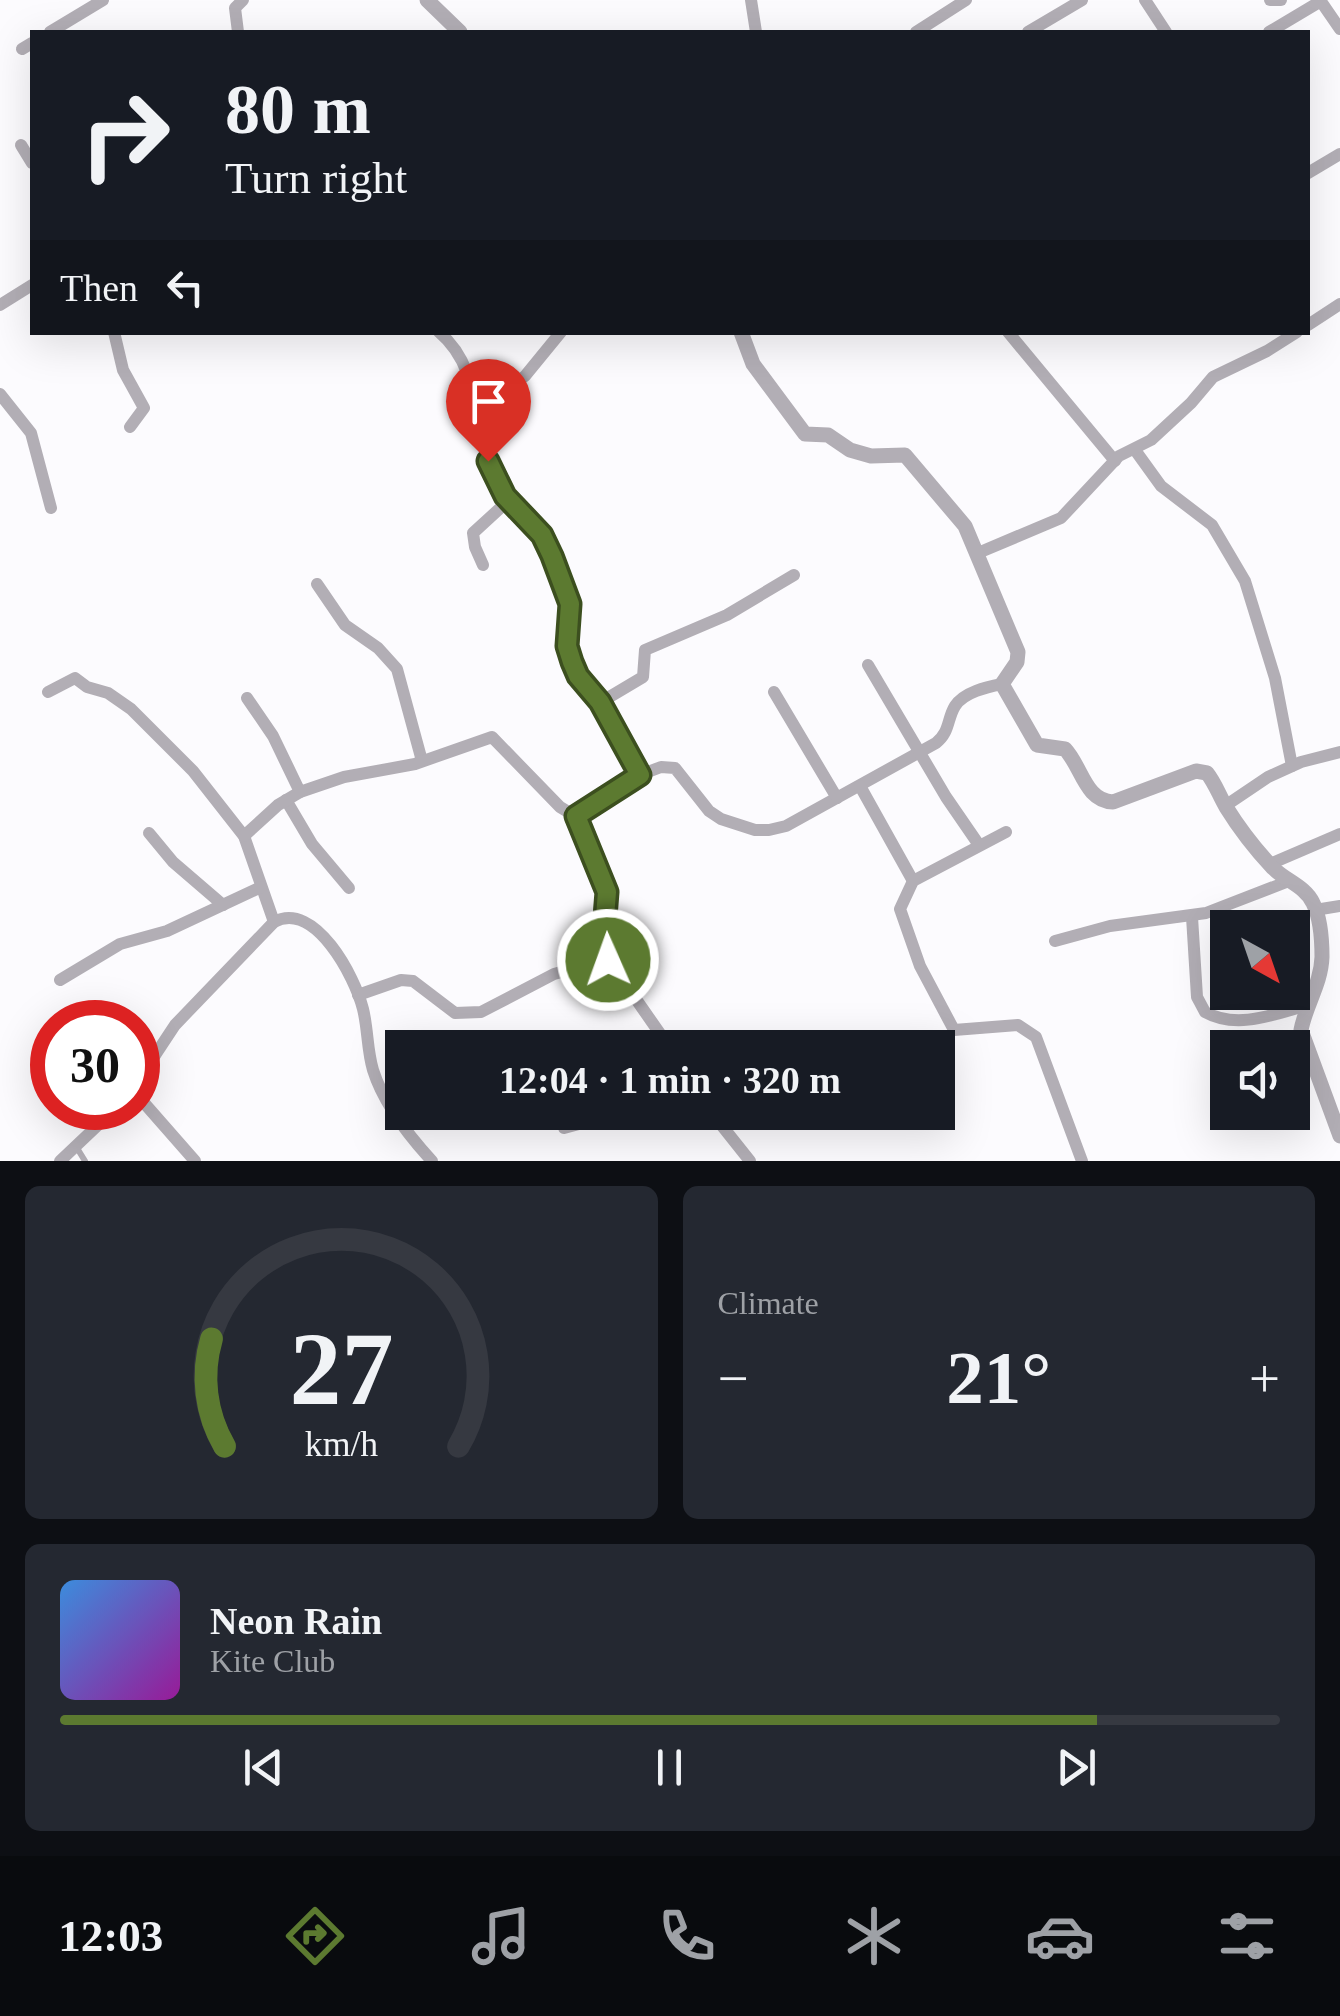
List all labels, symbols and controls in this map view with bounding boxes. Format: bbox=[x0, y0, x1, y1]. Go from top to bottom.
icon: right bbox=[60, 70, 190, 200]
text: 80 m bbox=[225, 71, 371, 148]
text: Turn right bbox=[225, 153, 407, 203]
icon: left bbox=[158, 260, 213, 315]
text: Then bbox=[60, 267, 138, 309]
pin bbox=[446, 359, 531, 462]
icon: arrive bbox=[461, 374, 516, 429]
position arrow bbox=[556, 908, 660, 1012]
north arrow bbox=[1210, 910, 1310, 1010]
map controls bbox=[1210, 910, 1310, 1130]
speed limit sign: 30 bbox=[30, 1000, 160, 1130]
button: sound bbox=[1210, 1030, 1310, 1130]
text: 12:04 · 1 min · 320 m bbox=[499, 1059, 841, 1101]
text: Climate bbox=[718, 1285, 819, 1321]
text: 27 bbox=[289, 1311, 393, 1426]
text: 21° bbox=[946, 1336, 1051, 1419]
text: − bbox=[718, 1348, 749, 1409]
text: + bbox=[1249, 1348, 1280, 1409]
text: km/h bbox=[305, 1424, 378, 1464]
text: Neon Rain bbox=[210, 1600, 382, 1642]
text: Kite Club bbox=[210, 1643, 335, 1679]
icon: previous bbox=[236, 1740, 291, 1795]
icon: pause bbox=[642, 1740, 697, 1795]
icon: next bbox=[1049, 1740, 1104, 1795]
icon: directions bbox=[280, 1901, 350, 1971]
icon: music bbox=[466, 1901, 536, 1971]
icon: phone bbox=[652, 1901, 722, 1971]
icon: climate bbox=[839, 1901, 909, 1971]
icon: car bbox=[1025, 1901, 1095, 1971]
icon: filters bbox=[1212, 1901, 1282, 1971]
text: 12:03 bbox=[58, 1911, 163, 1961]

